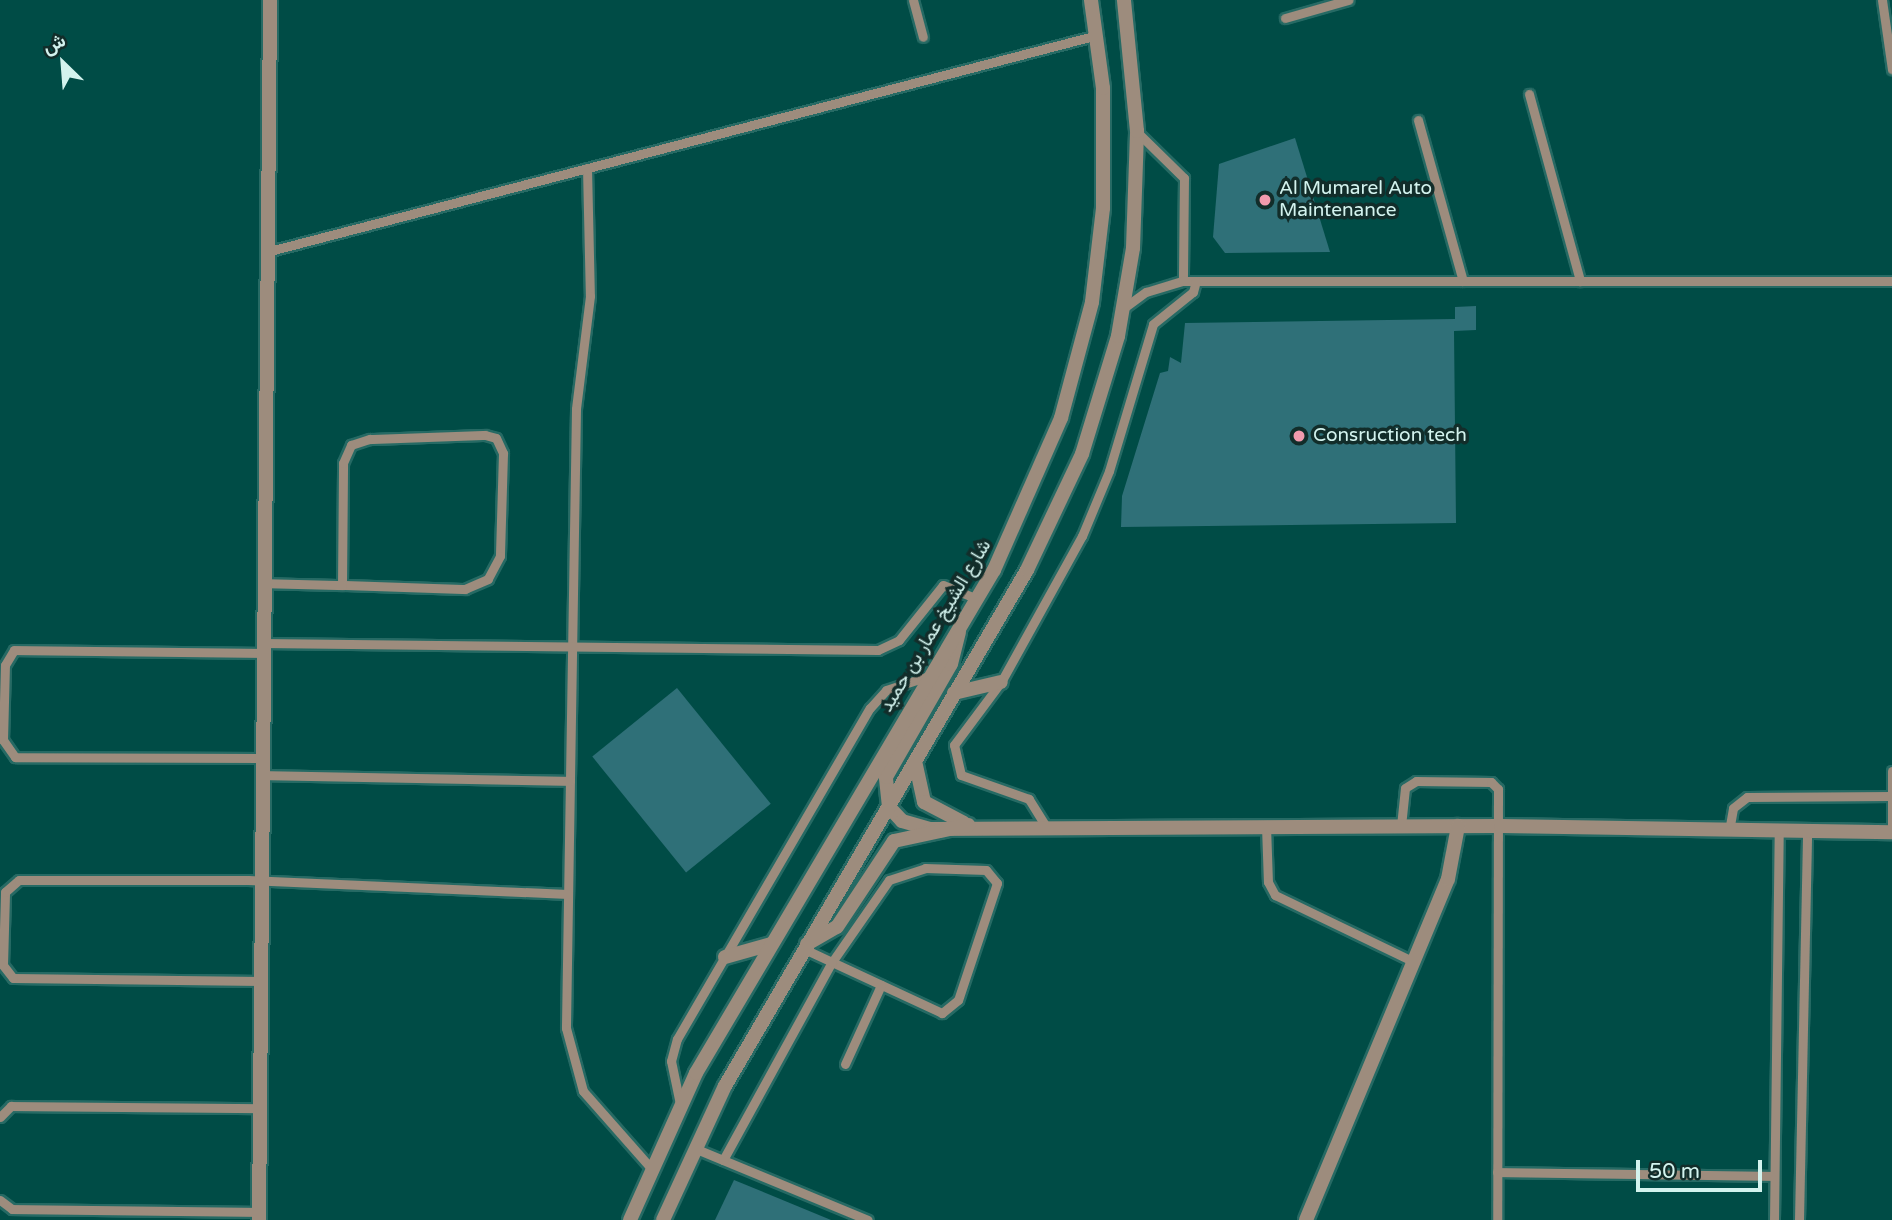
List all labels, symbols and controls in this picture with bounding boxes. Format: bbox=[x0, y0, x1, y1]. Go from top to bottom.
north arrow bbox=[28, 28, 98, 98]
text: ش bbox=[39, 29, 69, 59]
place label: Al Mumarel Auto Maintenance bbox=[1279, 178, 1432, 222]
marker: Al Mumarel Auto Maintenance bbox=[1257, 192, 1273, 208]
place label: Consruction tech bbox=[1313, 425, 1467, 447]
marker: Consruction tech bbox=[1291, 428, 1307, 444]
street label: شارع الشيخ عمار بن حميد bbox=[875, 536, 997, 716]
scale bar bbox=[1640, 1146, 1766, 1190]
text: 50 m bbox=[1649, 1159, 1700, 1184]

